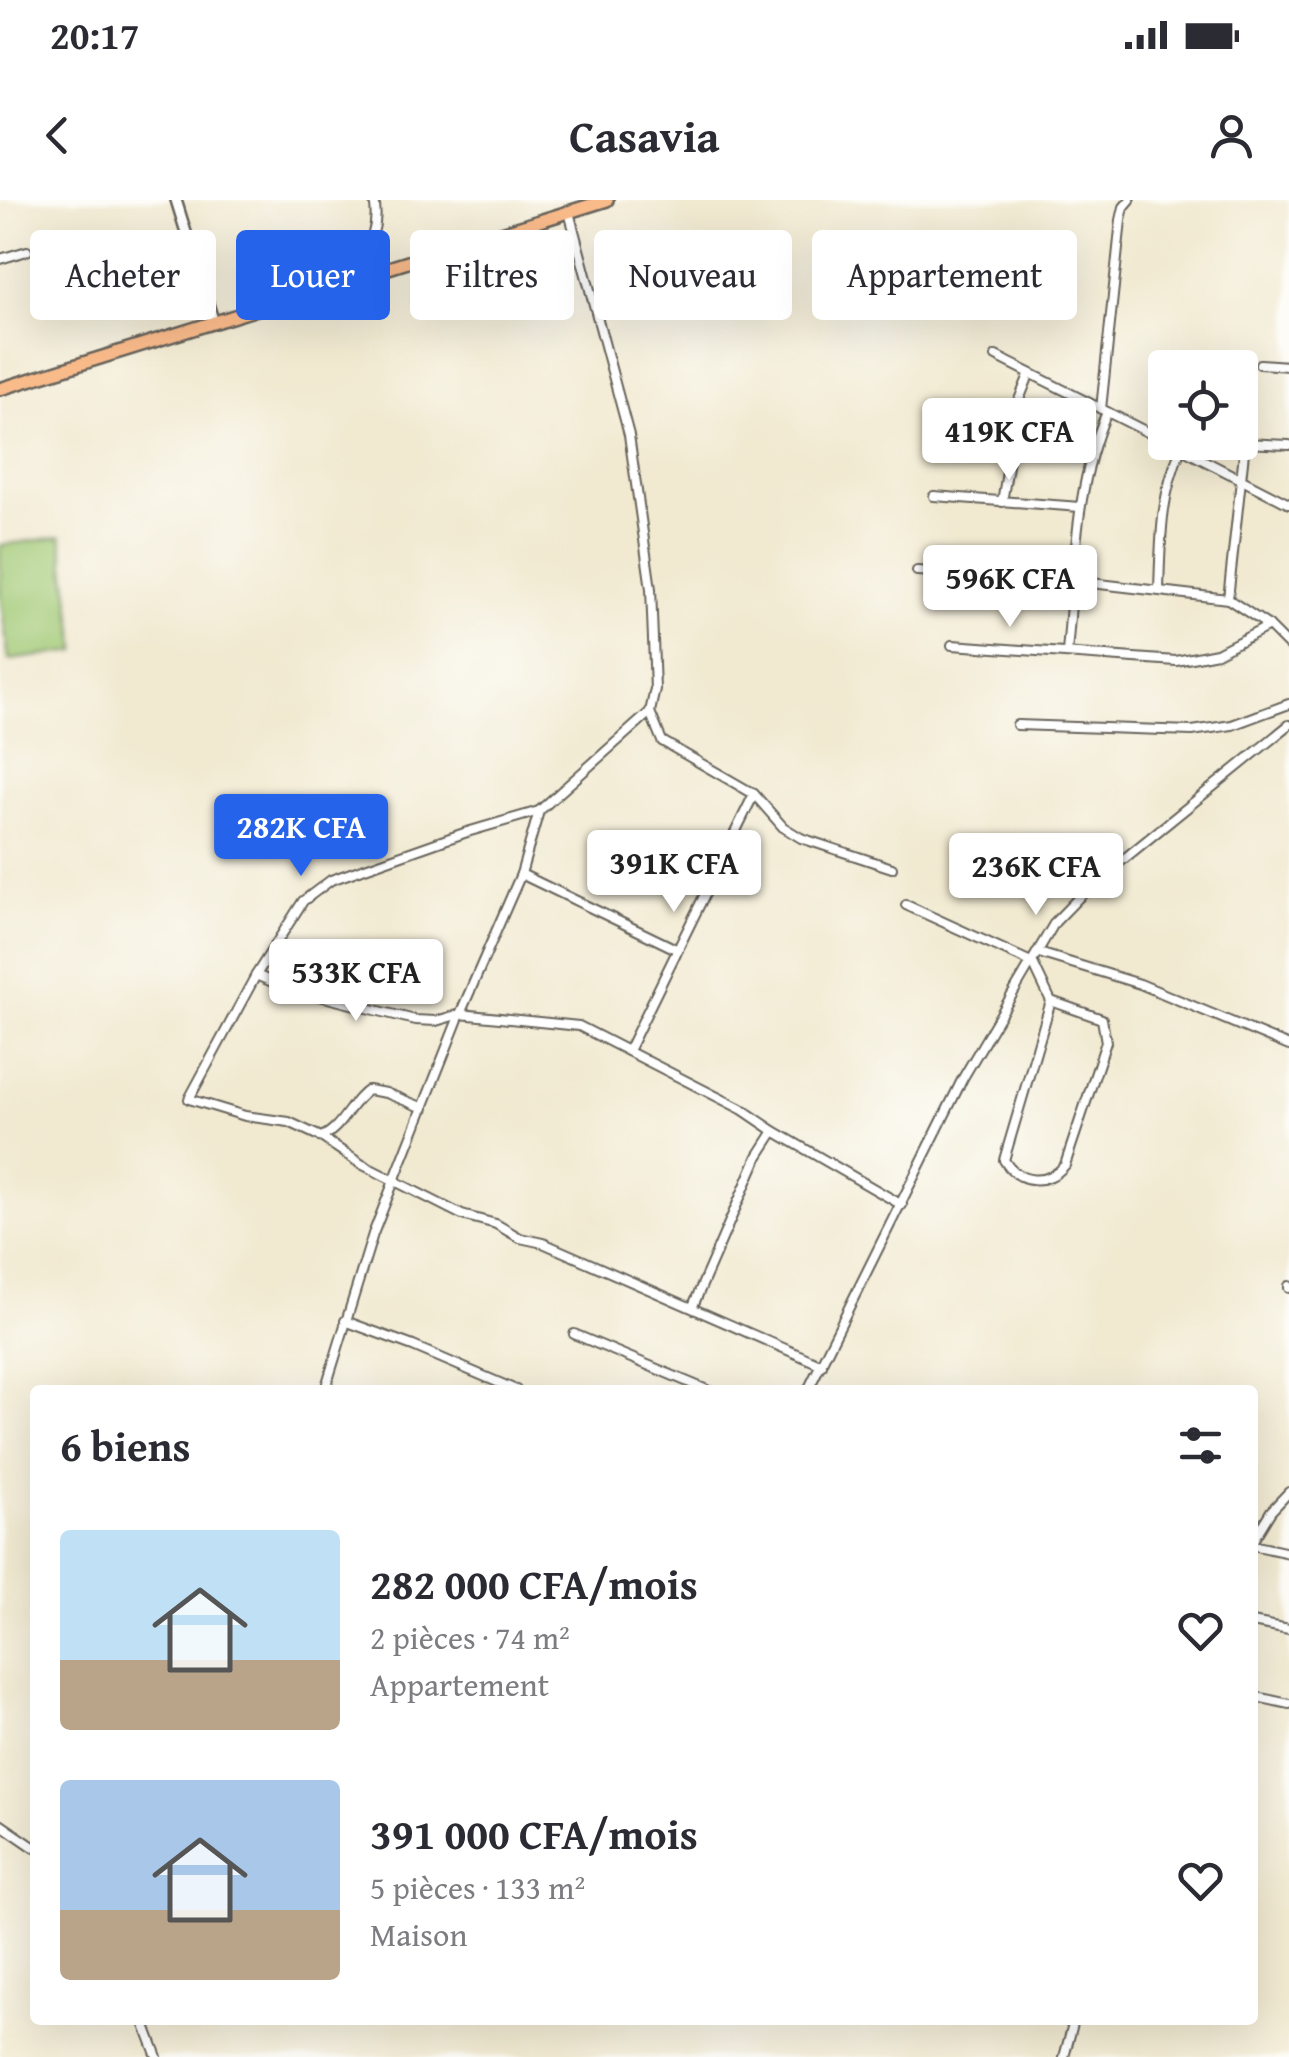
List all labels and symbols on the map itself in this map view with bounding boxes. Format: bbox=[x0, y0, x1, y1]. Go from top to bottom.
pin: 419K CFA bbox=[906, 398, 1112, 483]
pin: 596K CFA bbox=[907, 545, 1113, 630]
pin: 282K CFA bbox=[198, 794, 404, 879]
pin: 391K CFA bbox=[571, 830, 777, 915]
pin: 236K CFA bbox=[933, 833, 1139, 918]
pin: 533K CFA bbox=[253, 939, 459, 1024]

